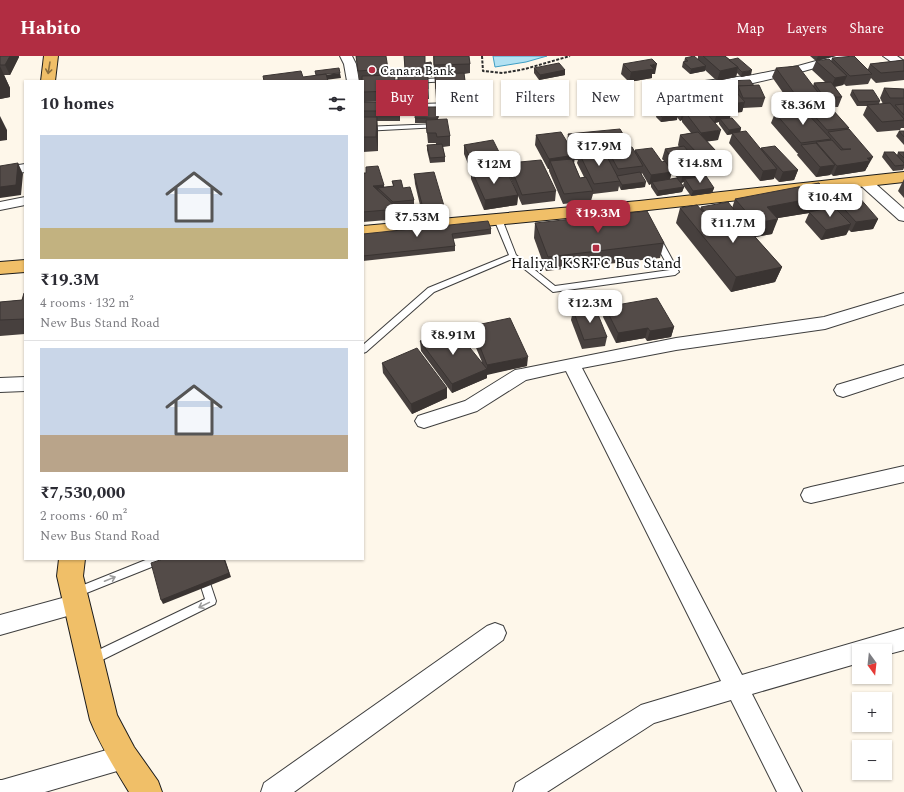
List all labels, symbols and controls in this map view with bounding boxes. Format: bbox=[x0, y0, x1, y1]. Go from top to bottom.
text: Habito bbox=[20, 14, 81, 43]
text: Map bbox=[736, 18, 765, 39]
text: Layers bbox=[787, 18, 827, 39]
text: Share bbox=[849, 18, 884, 39]
place label: Canara Bank bbox=[380, 61, 454, 81]
one-way arrow bbox=[45, 62, 53, 75]
marker: Canara Bank bbox=[367, 65, 377, 75]
chip: Buy bbox=[376, 80, 428, 116]
chip: Rent bbox=[436, 80, 493, 116]
chip: Filters bbox=[501, 80, 569, 116]
chip: New bbox=[577, 80, 634, 116]
chip: Apartment bbox=[642, 80, 738, 116]
text: 10 homes bbox=[40, 91, 114, 117]
pin: ₹8.36M bbox=[770, 92, 836, 126]
icon: filters bbox=[326, 93, 348, 115]
text: ₹8.36M bbox=[780, 95, 826, 115]
pin: ₹17.9M bbox=[566, 133, 632, 167]
text: ₹17.9M bbox=[576, 136, 622, 156]
pin: ₹14.8M bbox=[667, 150, 733, 184]
pin: ₹12M bbox=[470, 151, 518, 185]
text: ₹14.8M bbox=[677, 153, 723, 173]
text: ₹12M bbox=[477, 154, 511, 174]
icon: home bbox=[158, 161, 230, 233]
pin: ₹10.4M bbox=[797, 184, 863, 218]
text: ₹10.4M bbox=[807, 187, 853, 207]
pin: ₹19.3M bbox=[565, 200, 631, 234]
text: ₹19.3M bbox=[575, 203, 621, 223]
pin: ₹7.53M bbox=[384, 204, 450, 238]
text: ₹7.53M bbox=[394, 207, 440, 227]
pin: ₹11.7M bbox=[700, 210, 766, 244]
text: ₹11.7M bbox=[710, 213, 756, 233]
marker: Haliyal KSRTC Bus Stand bbox=[591, 243, 601, 253]
place label: Haliyal KSRTC Bus Stand bbox=[511, 252, 681, 275]
text: ₹19.3M bbox=[40, 267, 100, 293]
pin: ₹12.3M bbox=[557, 290, 623, 324]
text: 4 rooms · 132 m² bbox=[40, 293, 134, 313]
text: ₹12.3M bbox=[567, 293, 613, 313]
text: New Bus Stand Road bbox=[40, 313, 160, 333]
pin: ₹8.91M bbox=[420, 322, 486, 356]
text: ₹8.91M bbox=[430, 325, 476, 345]
icon: home bbox=[158, 374, 230, 446]
text: ₹7,530,000 bbox=[40, 480, 125, 506]
text: 2 rooms · 60 m² bbox=[40, 506, 127, 526]
text: New Bus Stand Road bbox=[40, 526, 160, 546]
one-way arrow bbox=[104, 575, 116, 583]
one-way arrow bbox=[198, 602, 210, 609]
north arrow bbox=[852, 644, 892, 684]
map controls bbox=[852, 644, 892, 780]
button: + bbox=[852, 692, 892, 732]
button: − bbox=[852, 740, 892, 780]

